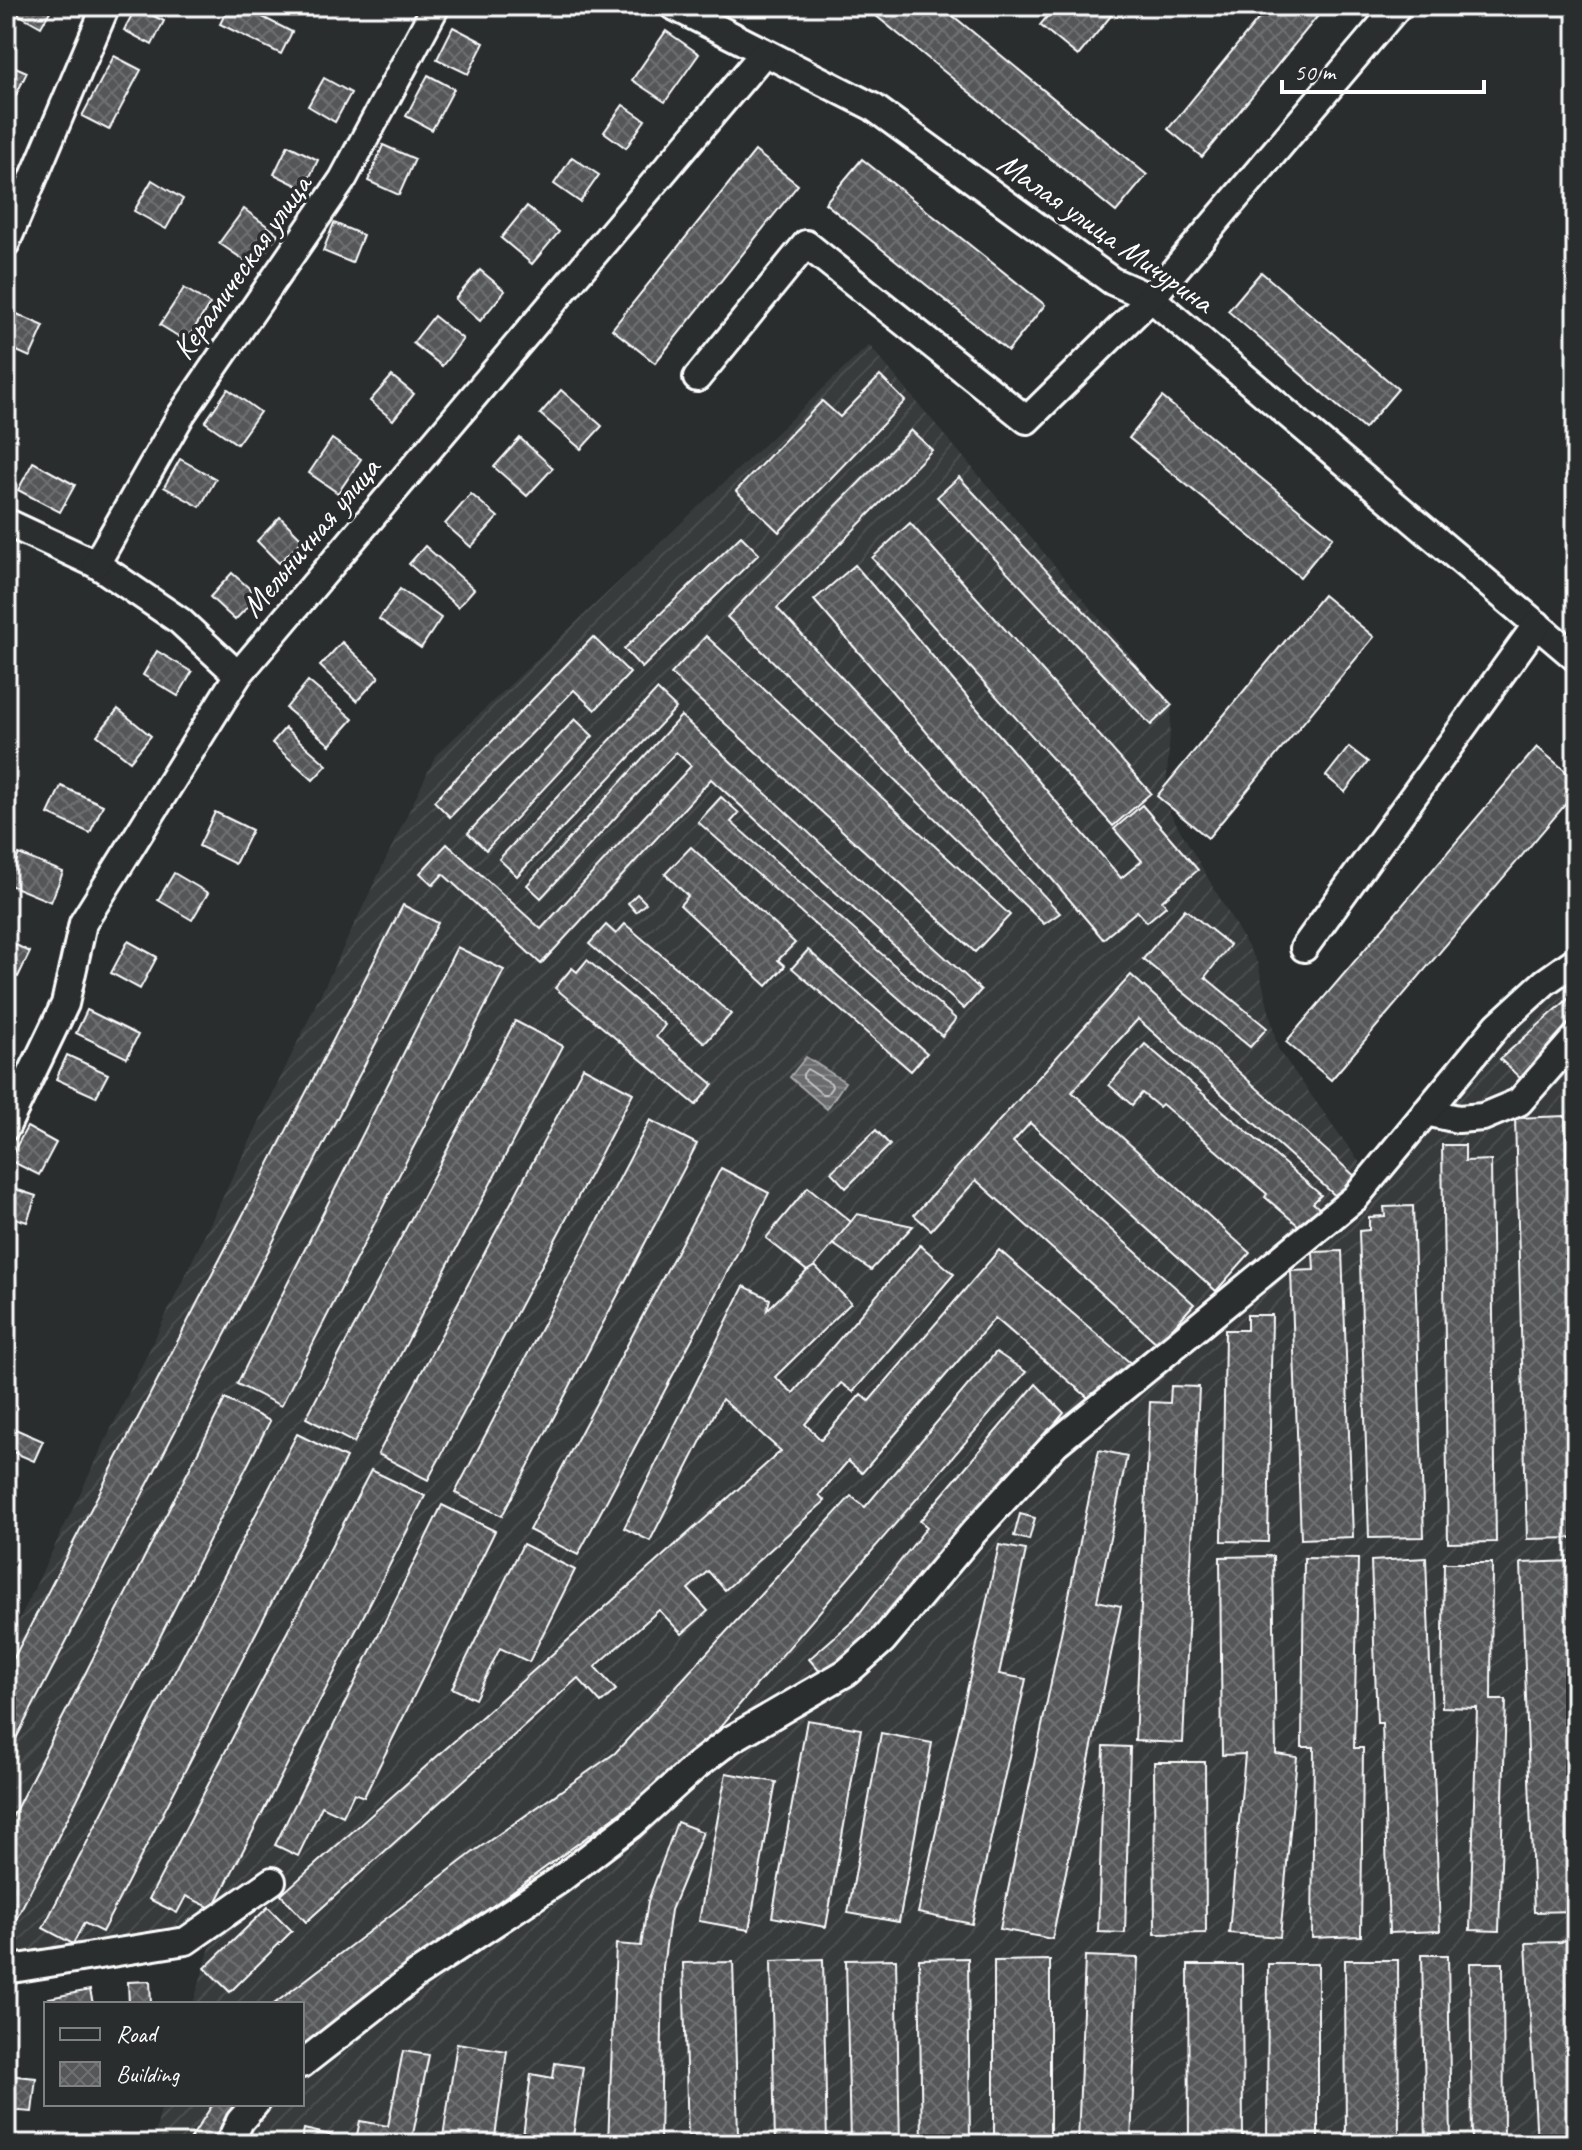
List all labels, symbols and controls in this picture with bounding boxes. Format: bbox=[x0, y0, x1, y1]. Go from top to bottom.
scale bar bbox=[1282, 44, 1484, 94]
text: 50 m bbox=[1294, 57, 1337, 87]
street label: Малая улица Мичурина bbox=[990, 143, 1223, 323]
street label: Керамическая улица bbox=[162, 164, 322, 368]
street label: Мельничная улица bbox=[232, 447, 390, 626]
legend bbox=[44, 2002, 304, 2106]
text: Road bbox=[116, 2019, 160, 2049]
text: Building bbox=[116, 2059, 181, 2089]

